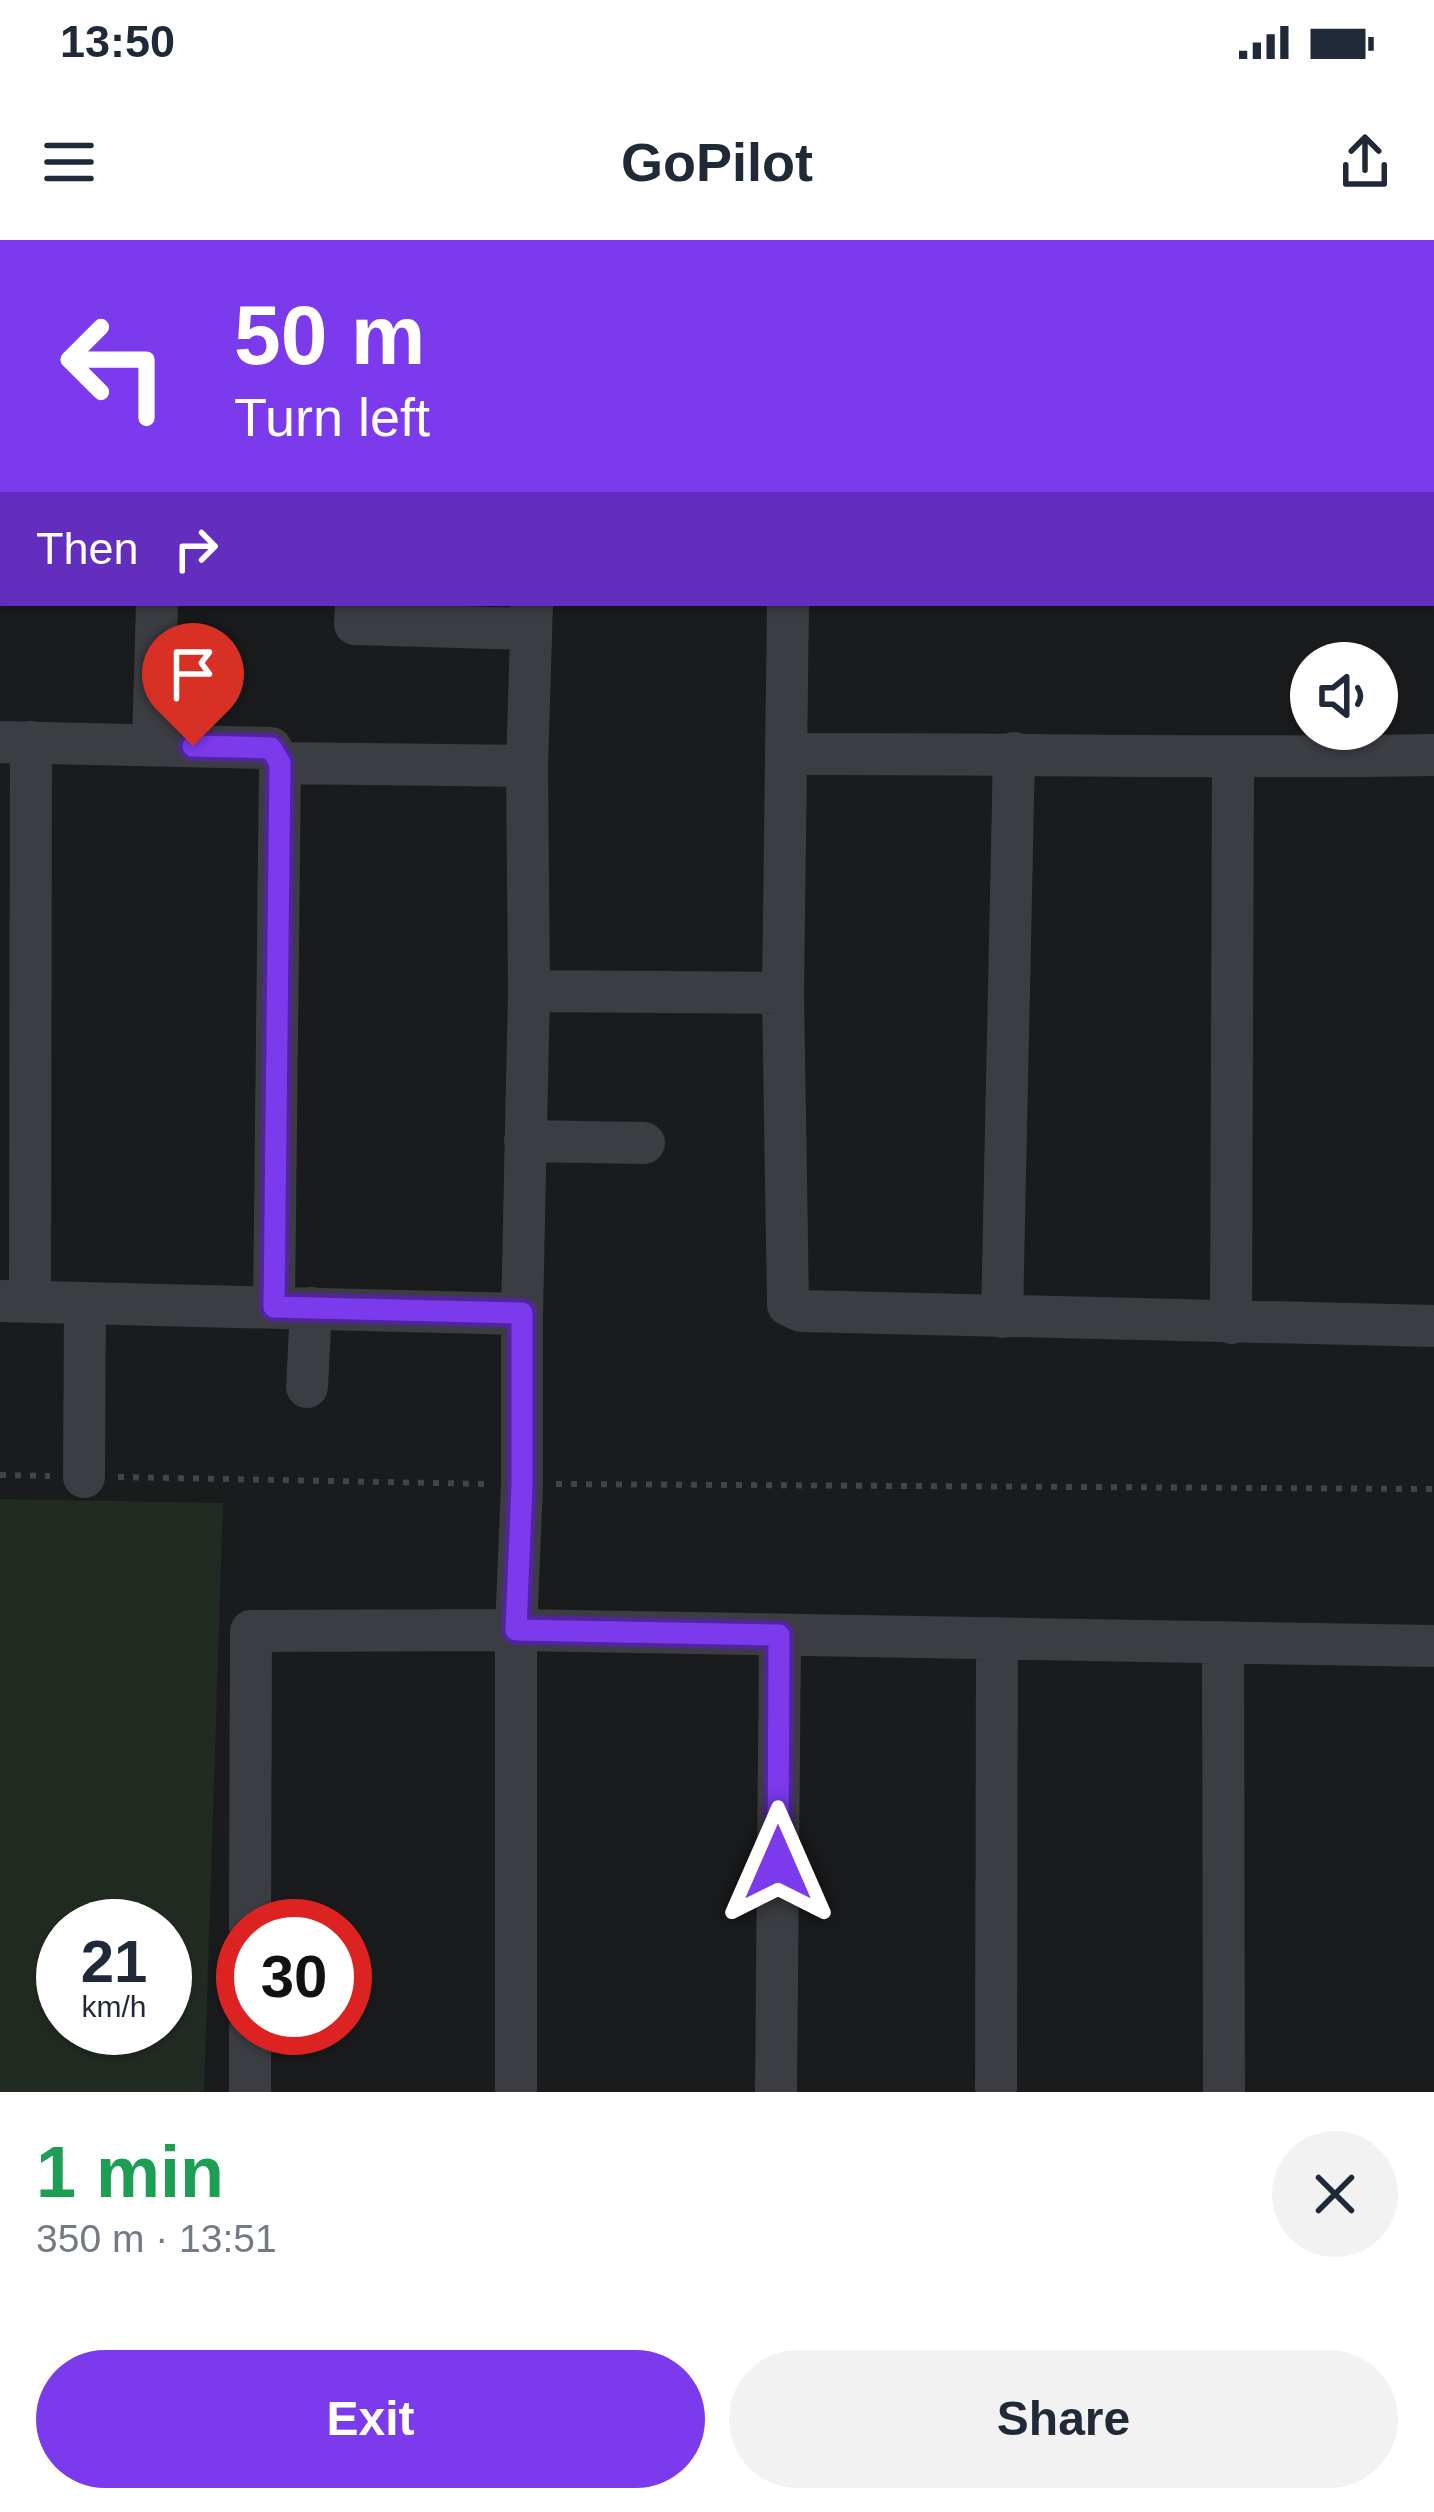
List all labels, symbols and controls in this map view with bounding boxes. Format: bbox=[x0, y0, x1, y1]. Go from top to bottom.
text: 13:50 bbox=[60, 16, 175, 67]
icon: menu bbox=[36, 129, 102, 195]
icon: share bbox=[1332, 129, 1398, 195]
text: GoPilot bbox=[621, 132, 813, 192]
icon: left bbox=[36, 288, 192, 444]
text: 50 m bbox=[234, 288, 425, 382]
text: Turn left bbox=[234, 387, 430, 447]
icon: right bbox=[163, 516, 229, 582]
text: Then bbox=[36, 523, 139, 574]
pin bbox=[142, 623, 244, 746]
icon: arrive bbox=[160, 641, 226, 707]
map controls bbox=[1290, 642, 1398, 750]
button: sound bbox=[1290, 642, 1398, 750]
position arrow bbox=[715, 1800, 841, 1926]
speed limit sign: 30 bbox=[216, 1899, 372, 2055]
text: 21 bbox=[81, 1928, 147, 1995]
text: km/h bbox=[81, 1990, 147, 2023]
button: close bbox=[1272, 2131, 1398, 2257]
text: 1 min bbox=[36, 2132, 224, 2212]
text: 350 m · 13:51 bbox=[36, 2217, 277, 2260]
button: Exit bbox=[36, 2350, 705, 2488]
button: Share bbox=[729, 2350, 1398, 2488]

